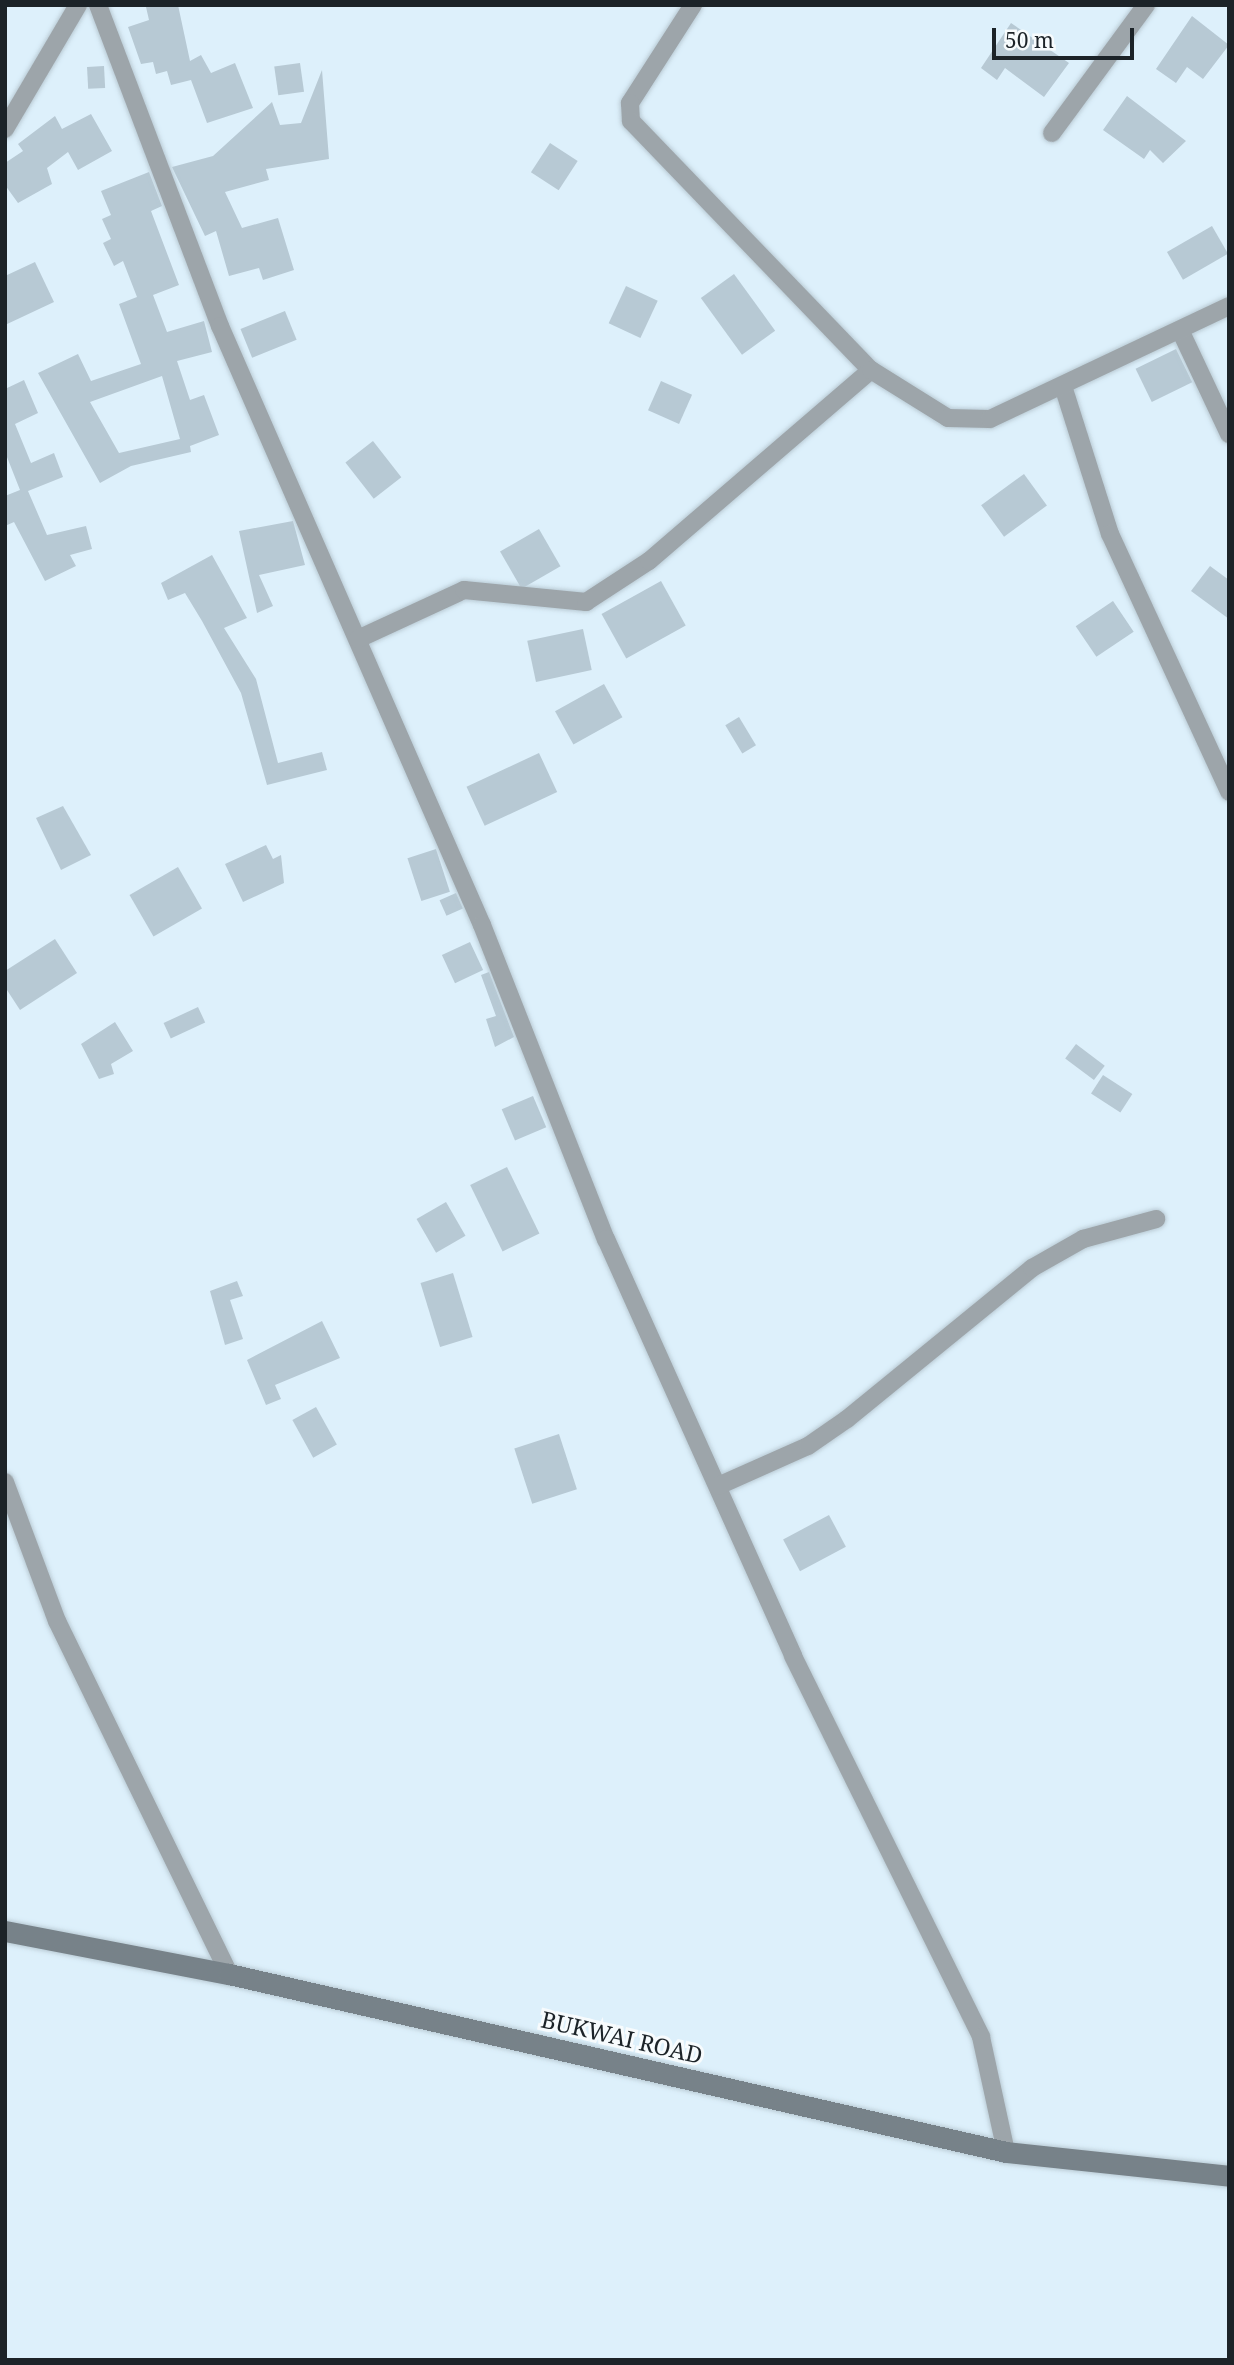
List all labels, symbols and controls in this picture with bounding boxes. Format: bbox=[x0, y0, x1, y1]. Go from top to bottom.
scale bar bbox=[996, 14, 1138, 58]
text: 50 m bbox=[1005, 26, 1054, 54]
street label: BUKWAI ROAD bbox=[539, 2005, 705, 2069]

